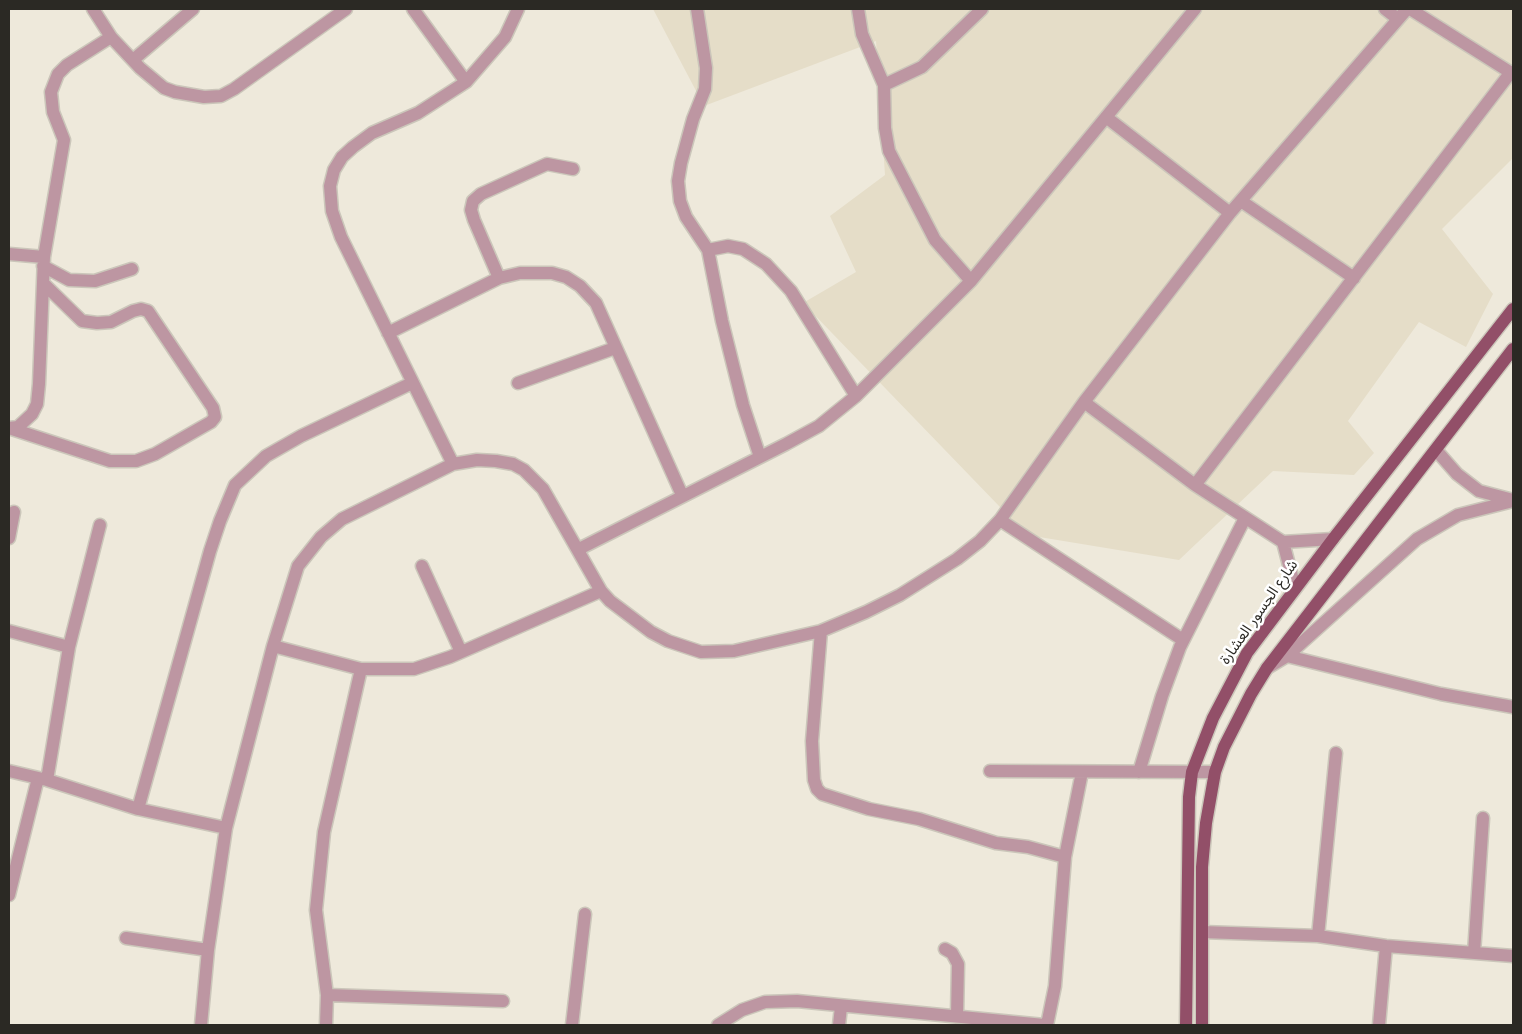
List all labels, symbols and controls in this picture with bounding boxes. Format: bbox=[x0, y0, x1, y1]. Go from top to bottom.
street label: شارع الجسور العشارة bbox=[1216, 556, 1302, 668]

